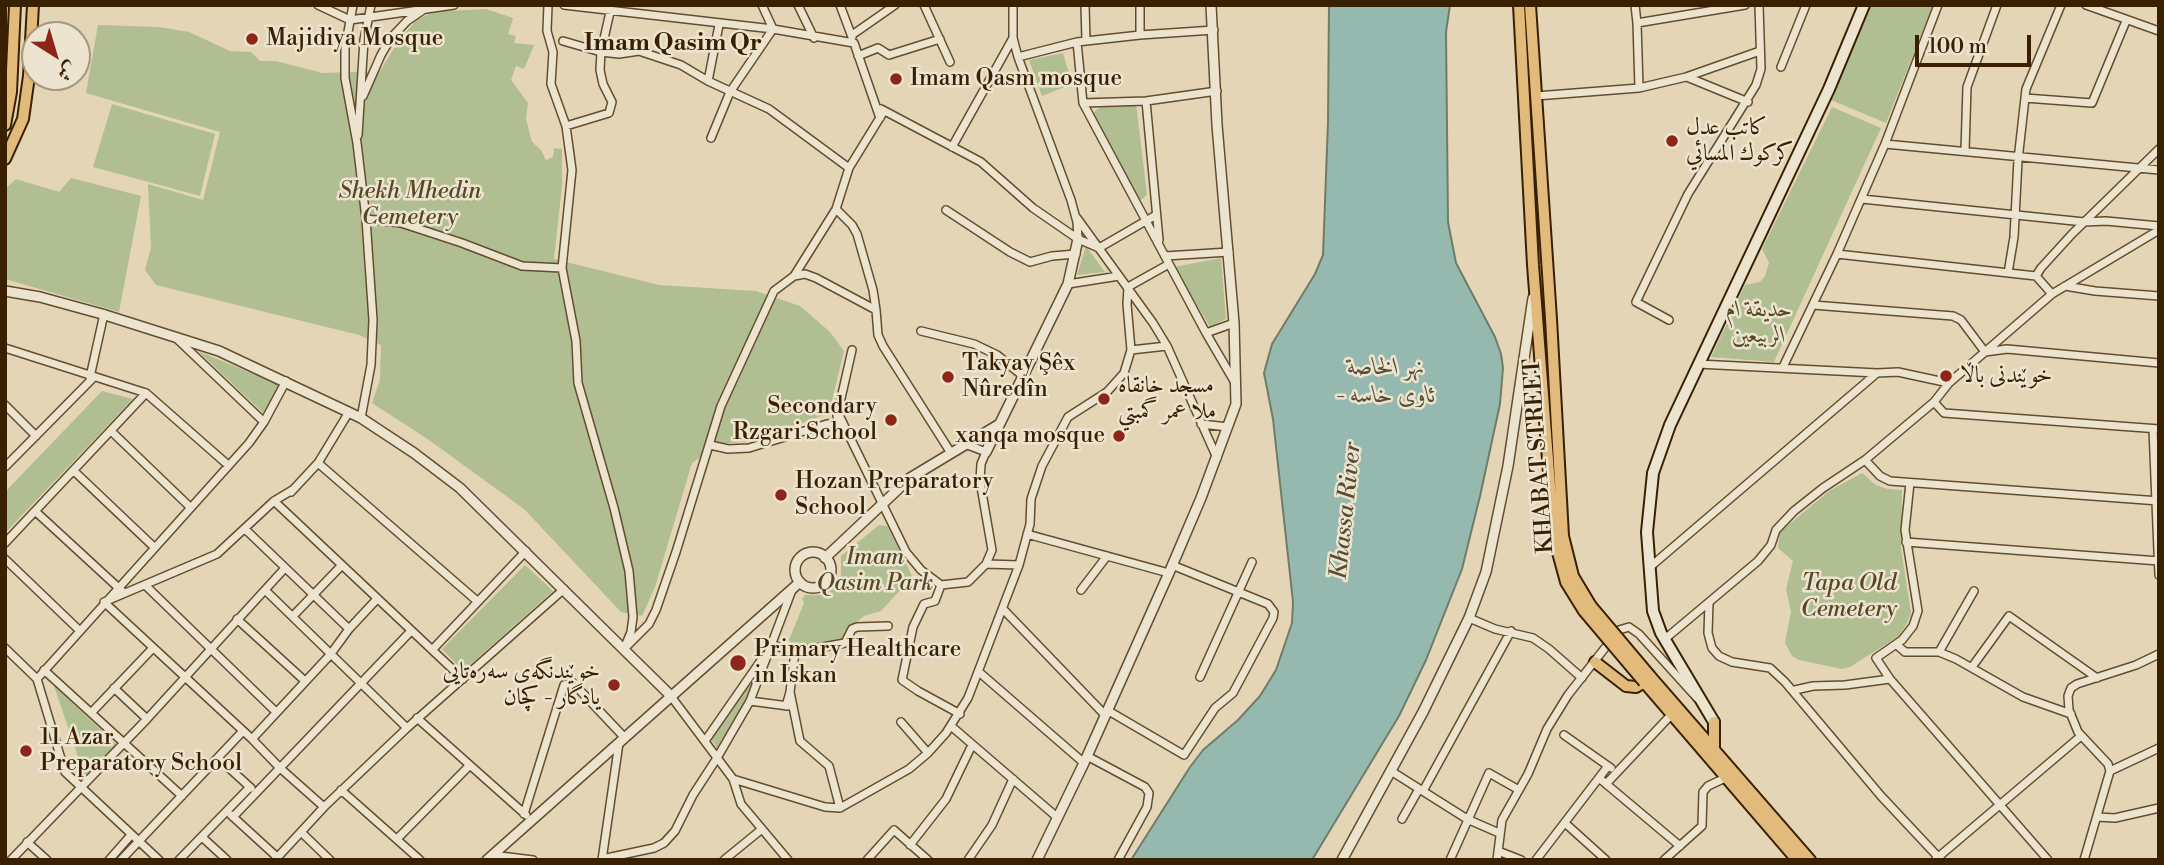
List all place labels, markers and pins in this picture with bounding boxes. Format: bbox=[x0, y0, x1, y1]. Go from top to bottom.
place label: Majidiya Mosque bbox=[266, 25, 443, 53]
marker: Majidiya Mosque bbox=[244, 31, 260, 47]
place label: Imam Qasm mosque bbox=[910, 65, 1122, 93]
marker: Imam Qasm mosque bbox=[888, 71, 904, 87]
place label: كاتب عدل كركوك المسائي bbox=[1686, 114, 1793, 168]
marker: كاتب عدل كركوك المسائي bbox=[1664, 133, 1680, 149]
place label: Takyay Şêx Nûredîn bbox=[962, 350, 1075, 404]
place label: خوێندنی باڵا bbox=[1960, 362, 2052, 390]
marker: خوێندنی باڵا bbox=[1938, 368, 1954, 384]
marker: Takyay Şêx Nûredîn bbox=[940, 369, 956, 385]
place label: مسجد خانقاه ملا عمر گمبتي bbox=[1118, 372, 1216, 426]
marker: مسجد خانقاه ملا عمر گمبتي bbox=[1096, 391, 1112, 407]
place label: Secondary Rzgari School bbox=[733, 393, 877, 447]
marker: Secondary Rzgari School bbox=[883, 412, 899, 428]
place label: xanqa mosque bbox=[956, 422, 1105, 450]
marker: xanqa mosque bbox=[1111, 428, 1127, 444]
place label: Hozan Preparatory School bbox=[795, 468, 994, 522]
marker: Hozan Preparatory School bbox=[773, 487, 789, 503]
place label: Primary Healthcare in Iskan bbox=[754, 636, 961, 690]
marker: Primary Healthcare in Iskan bbox=[728, 653, 748, 673]
place label: خوێندنگەی سەرەتایی یادگار - کچان bbox=[443, 658, 600, 712]
marker: خوێندنگەی سەرەتایی یادگار - کچان bbox=[606, 677, 622, 693]
place label: 11 Azar Preparatory School bbox=[40, 724, 242, 778]
marker: 11 Azar Preparatory School bbox=[18, 743, 34, 759]

